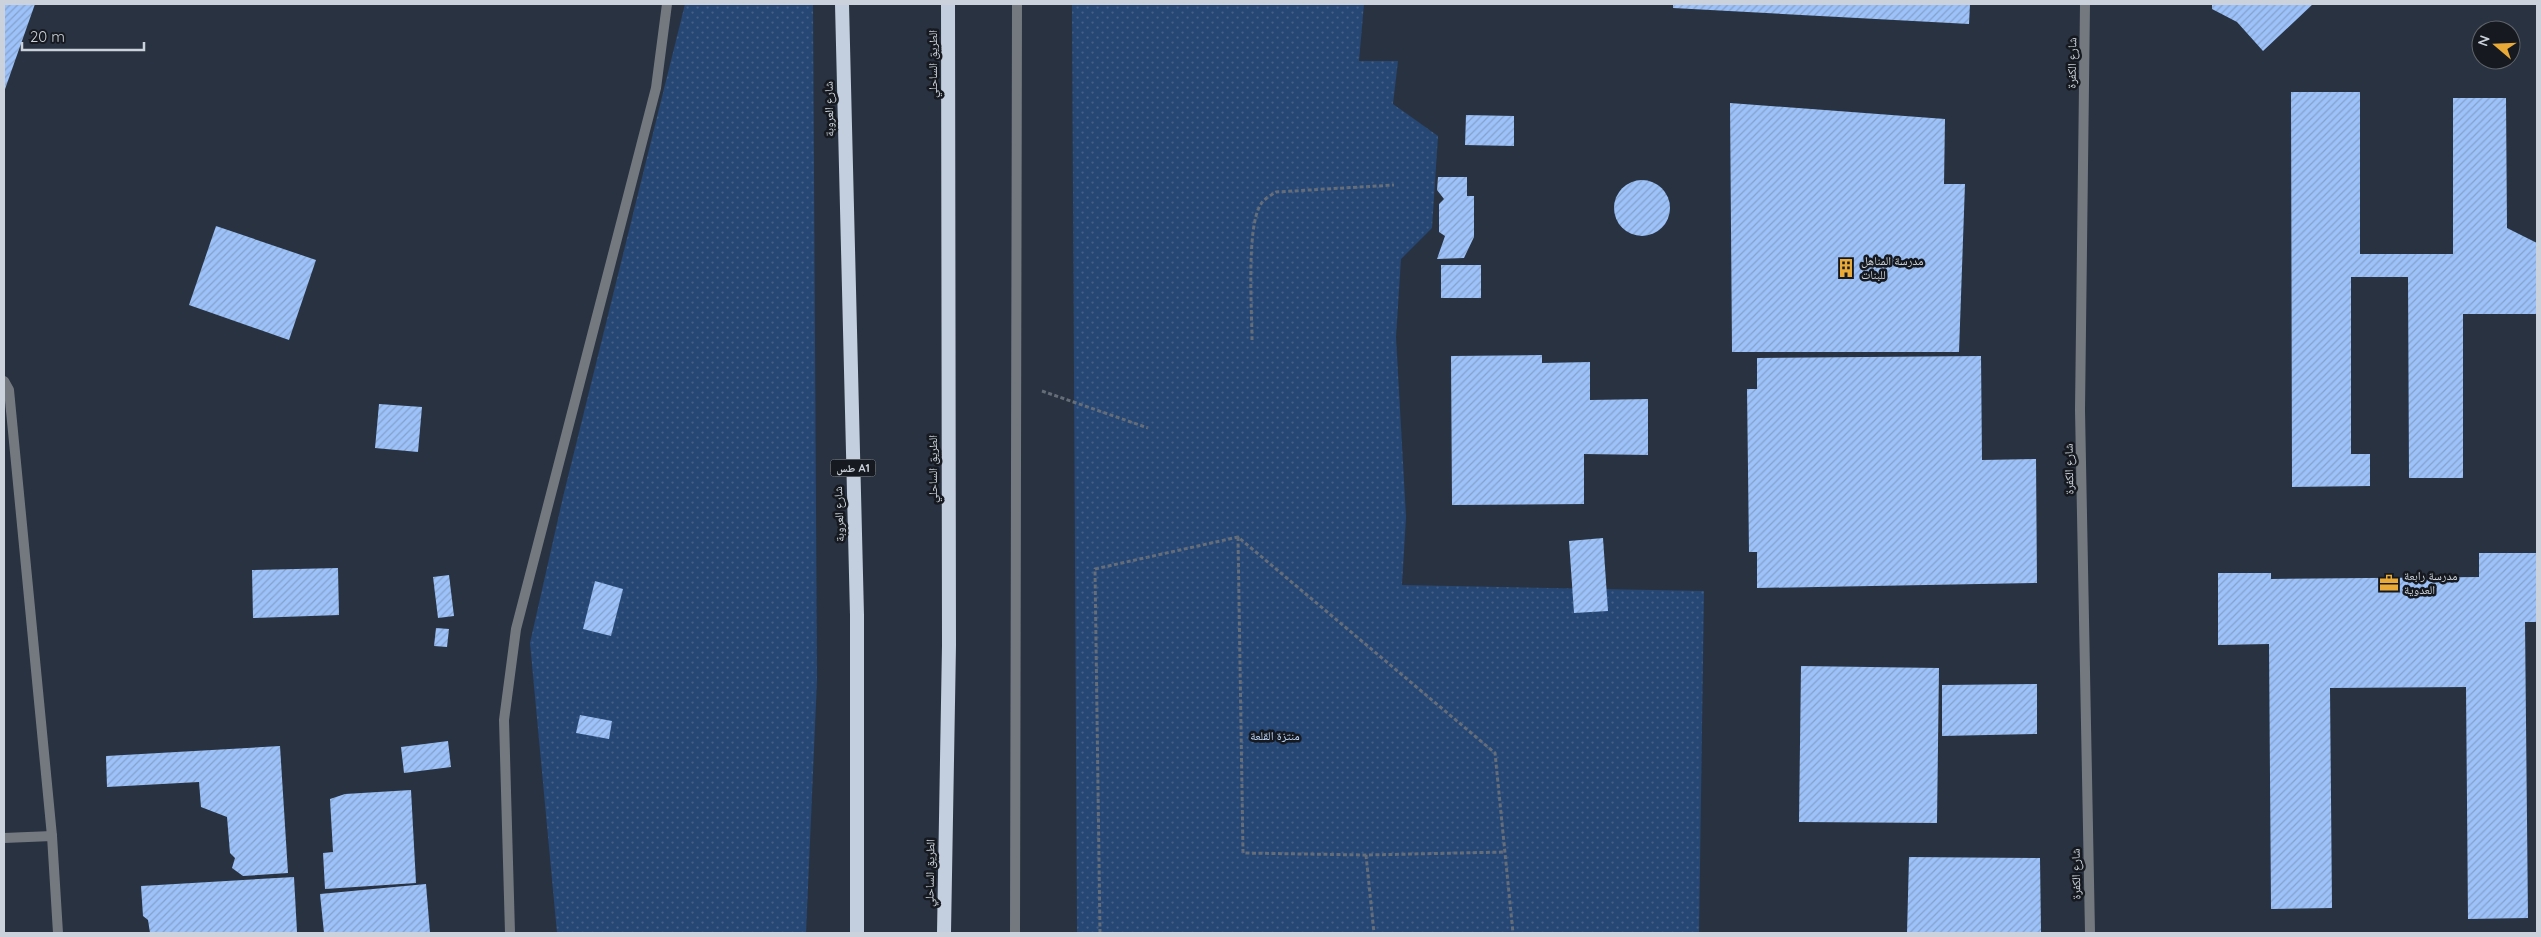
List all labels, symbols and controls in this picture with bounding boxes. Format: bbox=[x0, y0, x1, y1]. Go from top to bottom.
scale bar bbox=[22, 20, 145, 52]
north arrow bbox=[2471, 20, 2521, 70]
text: 20 m bbox=[30, 27, 65, 46]
street label: الطريق الساحلي bbox=[925, 30, 943, 98]
text: N bbox=[2474, 33, 2494, 49]
street label: شارع الكفرة bbox=[2064, 37, 2080, 89]
street label: شارع العروبة bbox=[821, 81, 837, 137]
place label: مدرسة المناهل للبنات bbox=[1861, 253, 1923, 282]
building icon: مدرسة المناهل للبنات bbox=[1835, 257, 1857, 279]
street label: الطريق الساحلي bbox=[925, 435, 943, 503]
street label: شارع الكفرة bbox=[2061, 443, 2077, 495]
road number: طس A1 bbox=[830, 459, 876, 476]
street label: شارع العروبة bbox=[830, 486, 848, 542]
place label: مدرسة رابعة العدوية bbox=[2404, 568, 2458, 597]
office icon: مدرسة رابعة العدوية bbox=[2378, 572, 2400, 594]
park label: منتزة القلعة bbox=[1250, 728, 1300, 743]
street label: الطريق الساحلي bbox=[921, 839, 941, 907]
street label: شارع الكفرة bbox=[2068, 848, 2084, 900]

